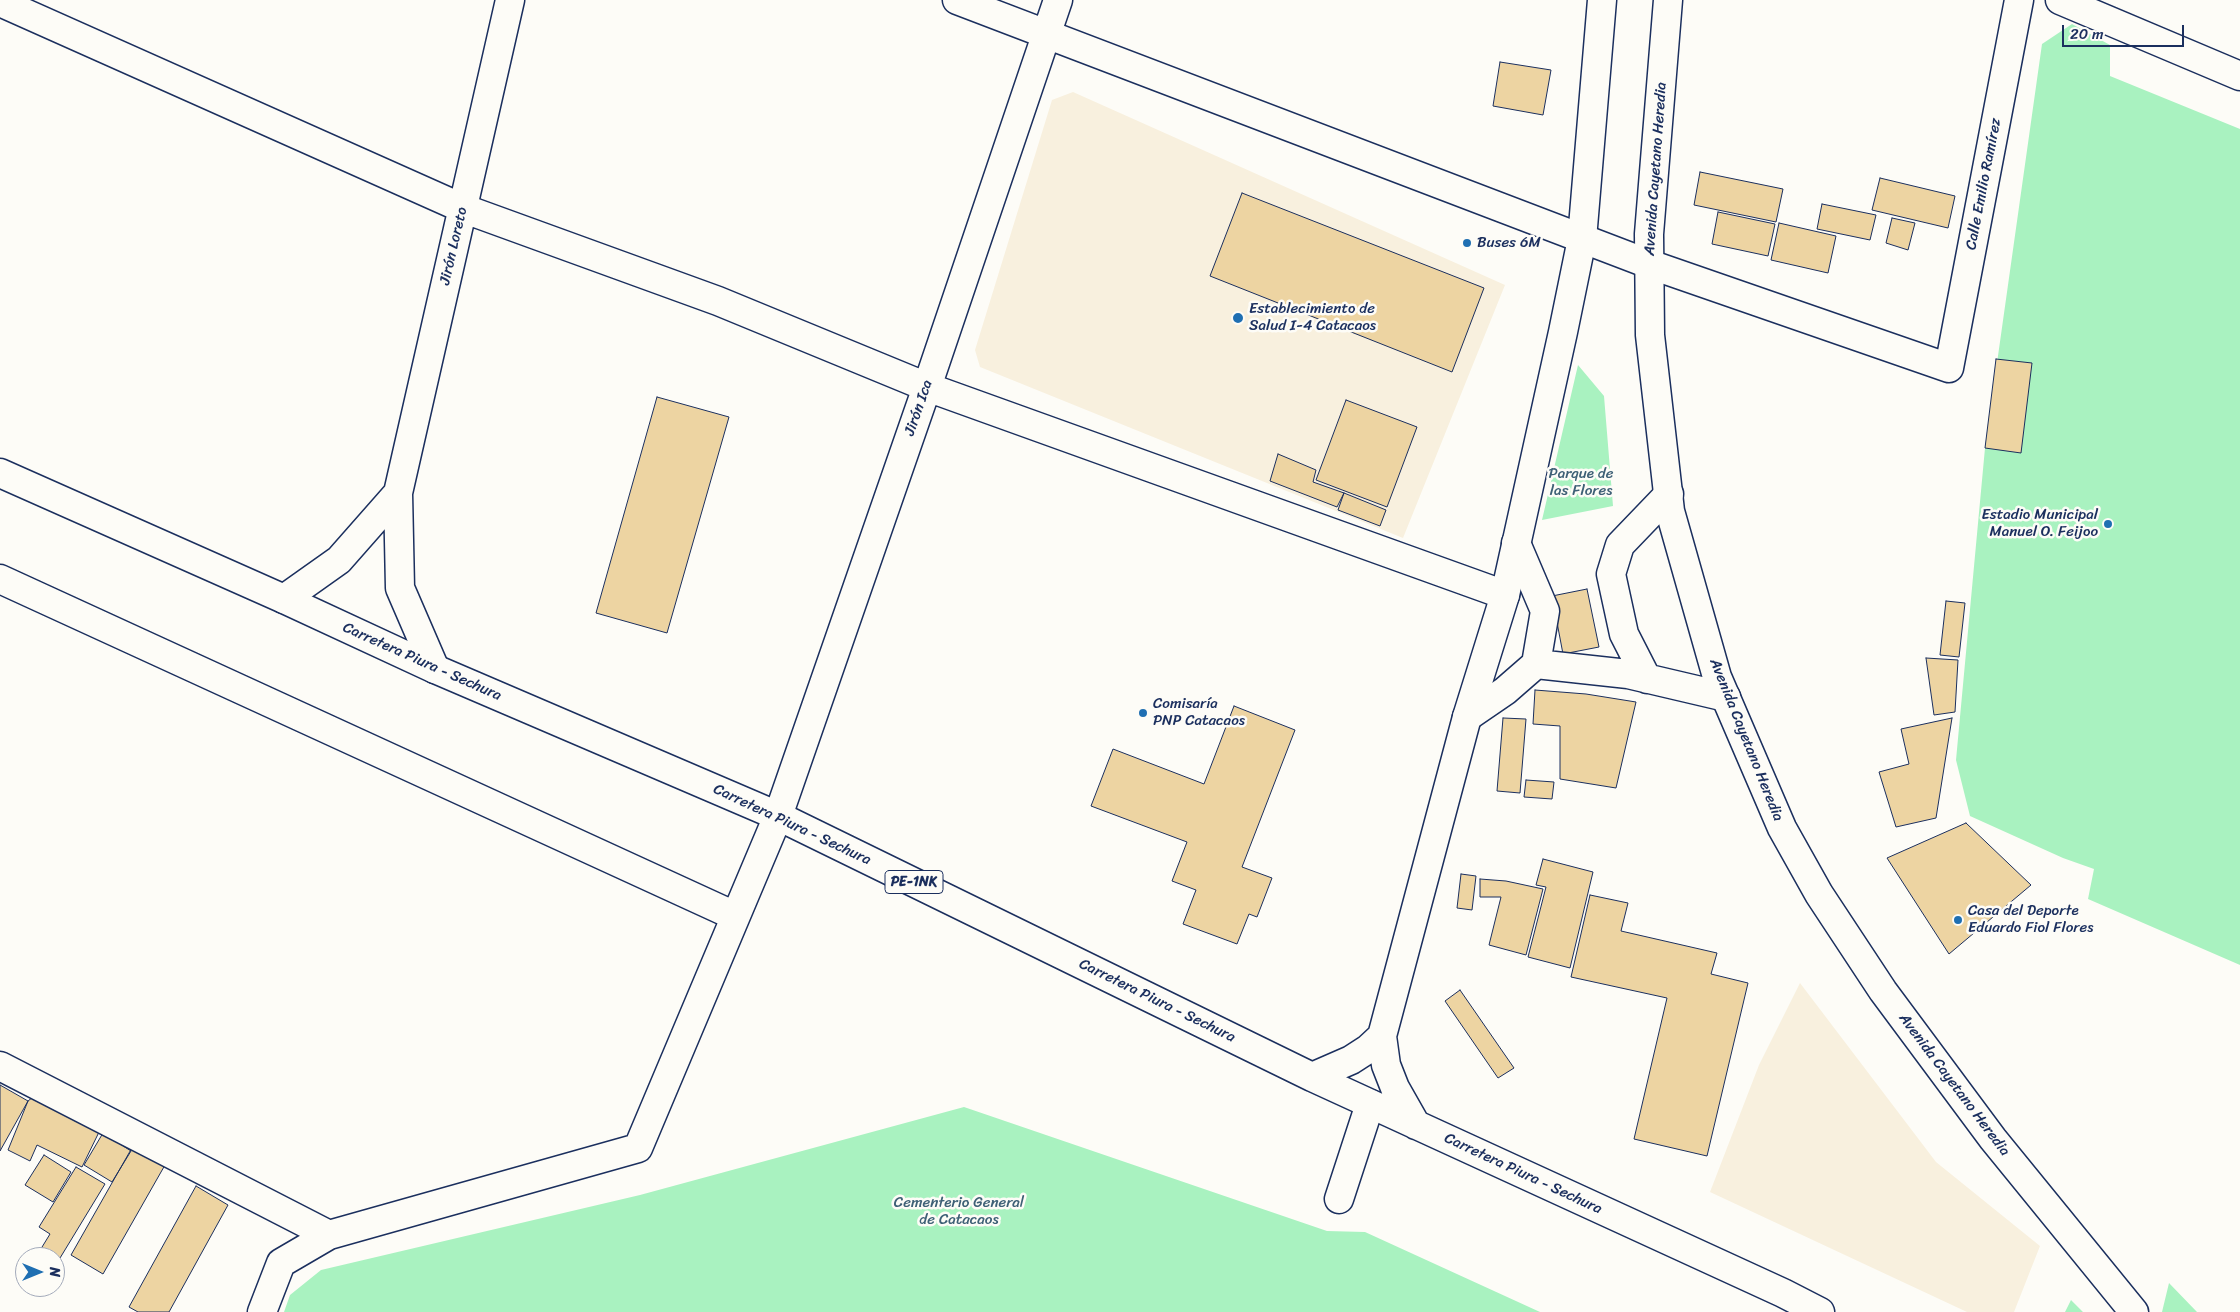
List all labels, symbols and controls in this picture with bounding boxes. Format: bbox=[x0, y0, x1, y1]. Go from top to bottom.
scale bar bbox=[2065, 15, 2188, 47]
text: 20 m bbox=[2070, 21, 2104, 47]
street label: Avenida Cayetano Heredia bbox=[1641, 82, 1671, 256]
street label: Calle Emilio Ramírez bbox=[1962, 116, 2006, 252]
street label: Jirón Loreto bbox=[436, 205, 472, 287]
place label: Buses 6M bbox=[1477, 234, 1541, 252]
marker: Buses 6M bbox=[1461, 237, 1473, 249]
place label: Establecimiento de Salud I-4 Catacaos bbox=[1249, 300, 1376, 335]
marker: Establecimiento de Salud I-4 Catacaos bbox=[1231, 311, 1245, 325]
street label: Jirón Ica bbox=[901, 378, 937, 438]
park label: Parque de las Flores bbox=[1549, 465, 1613, 500]
place label: Estadio Municipal Manuel O. Feijoo bbox=[1981, 506, 2098, 541]
marker: Estadio Municipal Manuel O. Feijoo bbox=[2102, 518, 2114, 530]
street label: Carretera Piura - Sechura bbox=[340, 619, 504, 705]
street label: Avenida Cayetano Heredia bbox=[1705, 656, 1787, 824]
place label: Comisaría PNP Catacaos bbox=[1153, 695, 1245, 730]
marker: Comisaría PNP Catacaos bbox=[1137, 707, 1149, 719]
street label: Carretera Piura - Sechura bbox=[710, 781, 874, 869]
road number: PE-1NK bbox=[885, 870, 943, 894]
place label: Casa del Deporte Eduardo Fiol Flores bbox=[1968, 902, 2093, 937]
marker: Casa del Deporte Eduardo Fiol Flores bbox=[1952, 914, 1964, 926]
street label: Carretera Piura - Sechura bbox=[1076, 955, 1238, 1047]
street label: Avenida Cayetano Heredia bbox=[1894, 1010, 2014, 1160]
street label: Carretera Piura - Sechura bbox=[1441, 1130, 1605, 1218]
park label: Cementerio General de Catacaos bbox=[894, 1194, 1024, 1229]
north arrow bbox=[15, 1247, 65, 1297]
text: N bbox=[42, 1267, 67, 1277]

